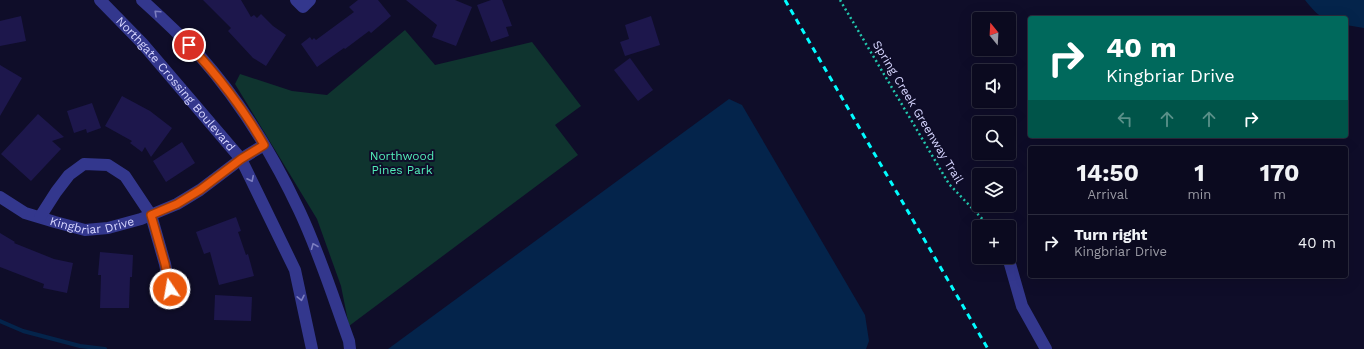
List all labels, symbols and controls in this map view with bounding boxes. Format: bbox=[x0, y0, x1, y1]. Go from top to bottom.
one-way arrow bbox=[154, 10, 162, 18]
north arrow bbox=[972, 12, 1016, 56]
map controls bbox=[972, 12, 1016, 264]
street label: Northgate Crossing Boulevard bbox=[113, 14, 238, 154]
pin bbox=[172, 28, 206, 62]
text: 40 m bbox=[1106, 31, 1176, 64]
icon: right bbox=[1040, 32, 1092, 84]
icon: arrive bbox=[178, 34, 200, 56]
street label: Spring Creek Greenway Trail bbox=[870, 38, 966, 186]
button: sound bbox=[972, 64, 1016, 108]
text: Kingbriar Drive bbox=[1106, 65, 1235, 86]
icon: left bbox=[1114, 108, 1136, 130]
icon: ahead bbox=[1156, 108, 1178, 130]
icon: ahead bbox=[1198, 108, 1220, 130]
icon: right bbox=[1240, 108, 1262, 130]
button: search bbox=[972, 116, 1016, 160]
park label: Northwood Pines Park bbox=[370, 149, 434, 177]
text: 14:50 bbox=[1076, 159, 1139, 187]
text: 1 bbox=[1194, 159, 1205, 187]
text: 170 bbox=[1260, 159, 1300, 187]
button: layers bbox=[972, 168, 1016, 212]
one-way arrow bbox=[246, 175, 254, 182]
text: Arrival bbox=[1087, 187, 1128, 202]
text: min bbox=[1187, 187, 1211, 202]
text: m bbox=[1273, 187, 1286, 202]
street label: Kingbriar Drive bbox=[48, 214, 136, 237]
button: + bbox=[972, 220, 1016, 264]
text: Turn right bbox=[1074, 226, 1147, 244]
icon: right bbox=[1040, 232, 1062, 254]
text: 40 m bbox=[1298, 234, 1336, 252]
one-way arrow bbox=[311, 243, 319, 251]
text: Kingbriar Drive bbox=[1074, 244, 1167, 259]
position arrow bbox=[149, 268, 191, 310]
one-way arrow bbox=[297, 295, 305, 301]

